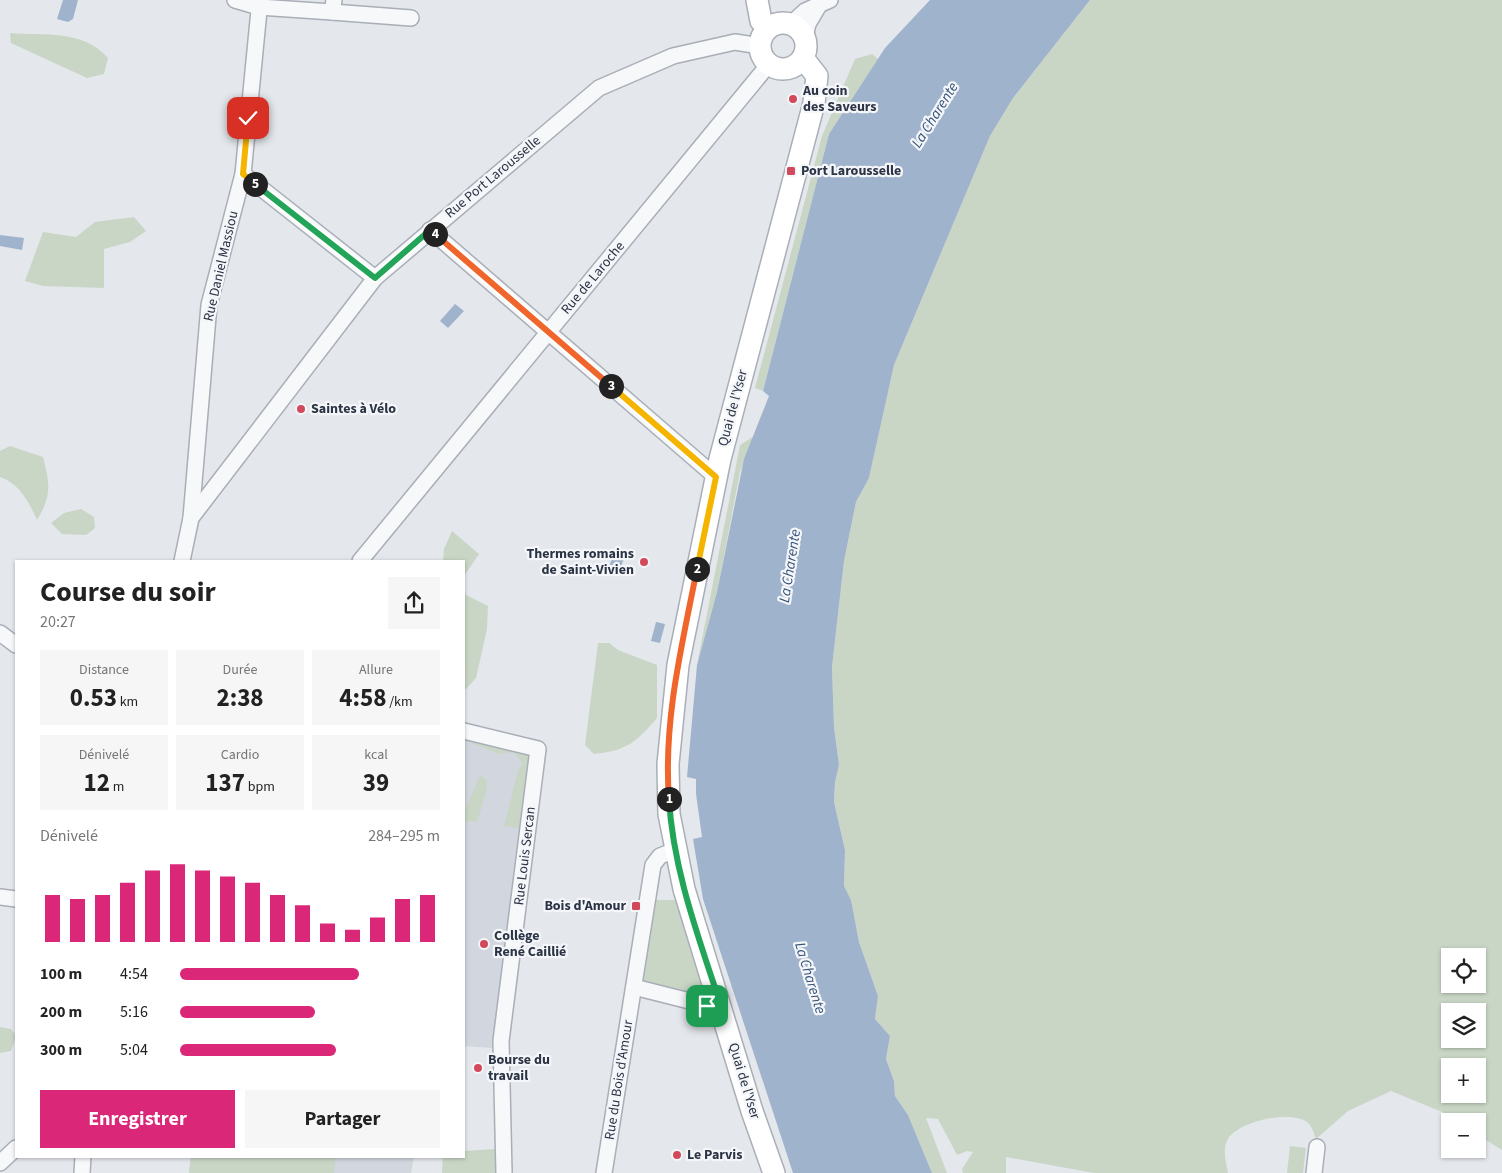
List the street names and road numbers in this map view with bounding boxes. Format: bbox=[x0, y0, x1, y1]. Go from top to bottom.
street label: Rue Port Larousselle bbox=[441, 131, 545, 223]
street label: Rue Daniel Massiou bbox=[199, 209, 243, 323]
street label: Rue de Laroche bbox=[556, 237, 630, 319]
street label: Quai de l'Yser bbox=[713, 367, 753, 449]
street label: Rue Louis Sercan bbox=[509, 805, 541, 907]
street label: Rue du Bois d'Amour bbox=[600, 1018, 638, 1141]
street label: Quai de l'Yser bbox=[723, 1041, 765, 1122]

